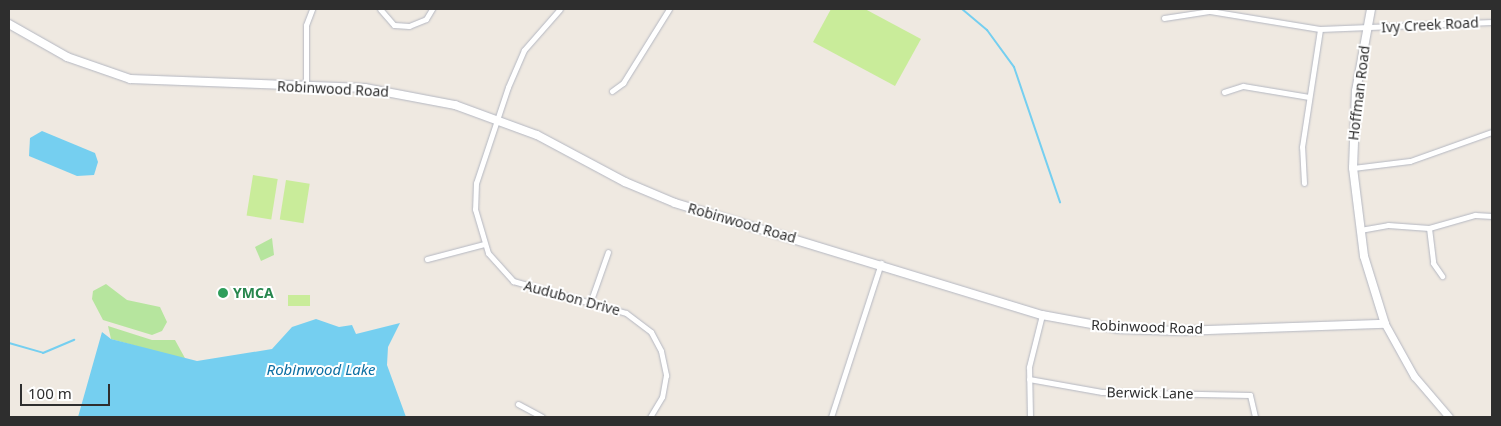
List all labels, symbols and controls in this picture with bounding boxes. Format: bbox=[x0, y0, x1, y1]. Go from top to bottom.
street label: Ivy Creek Road bbox=[1381, 14, 1479, 36]
street label: Hoffman Road bbox=[1345, 45, 1373, 141]
street label: Robinwood Road bbox=[277, 78, 389, 100]
street label: Robinwood Road bbox=[686, 200, 798, 246]
street label: Audubon Drive bbox=[522, 277, 622, 319]
place label: YMCA bbox=[233, 285, 274, 301]
marker: YMCA bbox=[217, 287, 229, 299]
street label: Robinwood Road bbox=[1091, 317, 1203, 337]
water label: Robinwood Lake bbox=[267, 361, 375, 379]
scale bar bbox=[22, 374, 112, 406]
text: 100 m bbox=[28, 383, 72, 403]
street label: Berwick Lane bbox=[1106, 384, 1194, 402]

